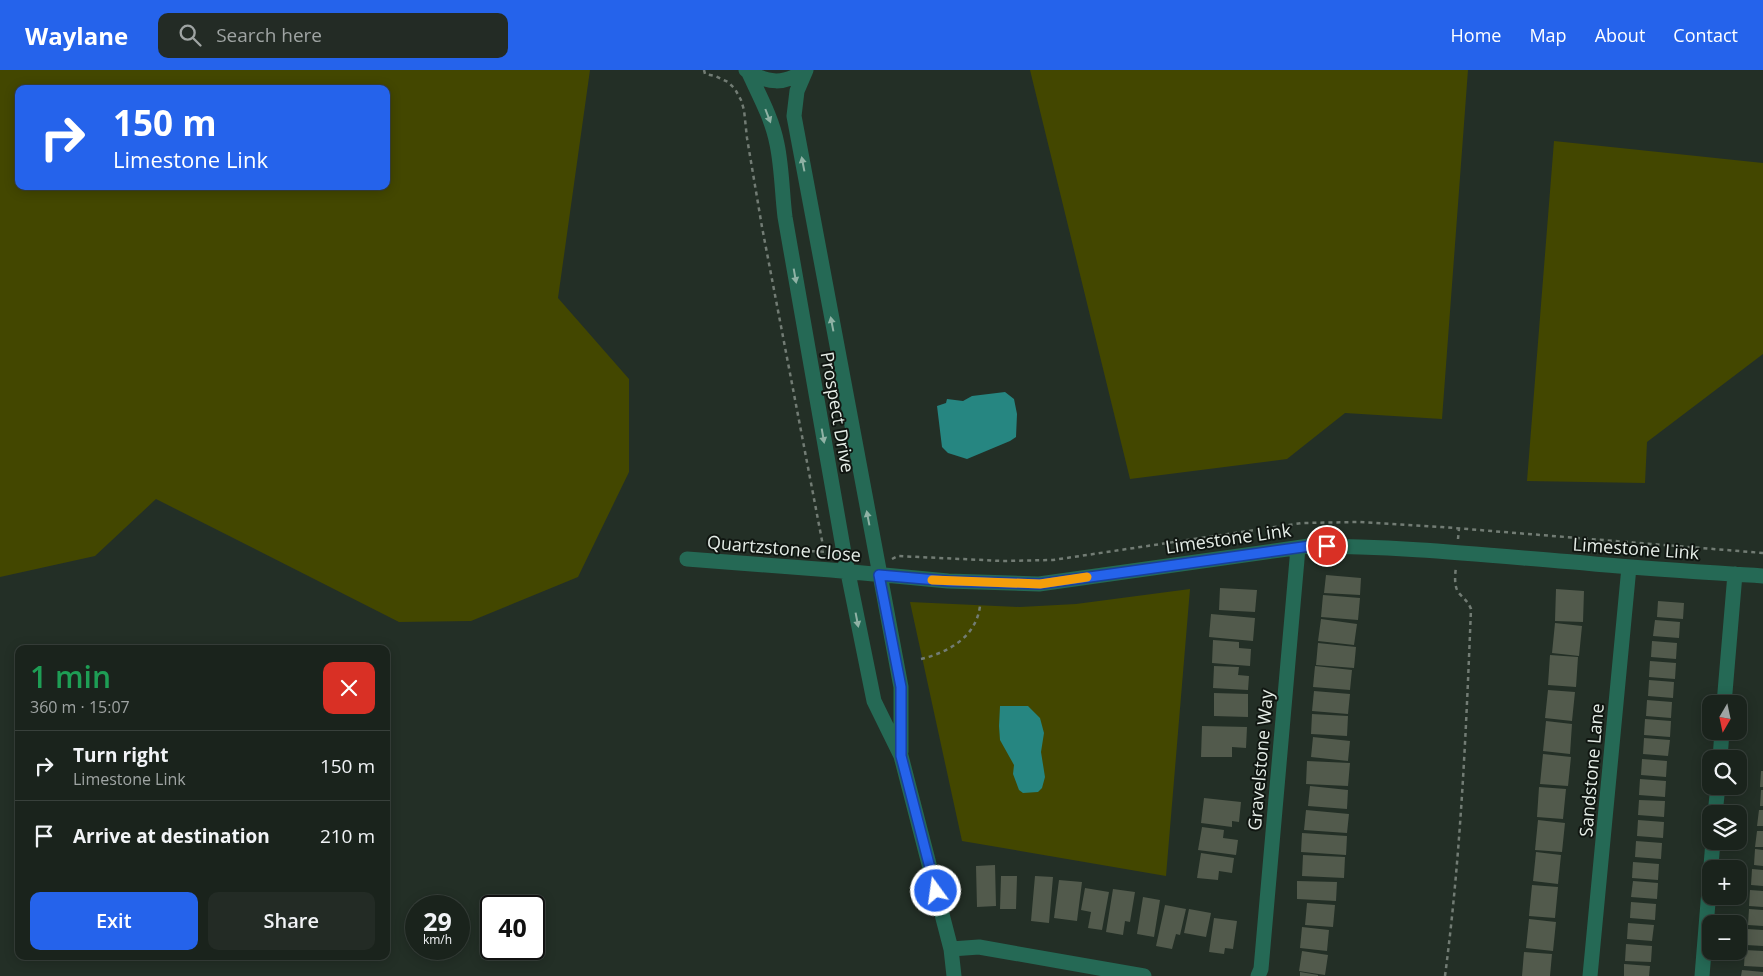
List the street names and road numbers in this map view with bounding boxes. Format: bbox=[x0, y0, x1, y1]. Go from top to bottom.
street label: Prospect Drive bbox=[816, 350, 860, 474]
street label: Limestone Link bbox=[1164, 517, 1293, 559]
street label: Quartzstone Close bbox=[706, 529, 862, 567]
street label: Limestone Link bbox=[1572, 532, 1701, 564]
street label: Gravelstone Way bbox=[1242, 688, 1278, 831]
street label: Sandstone Lane bbox=[1573, 702, 1609, 838]

